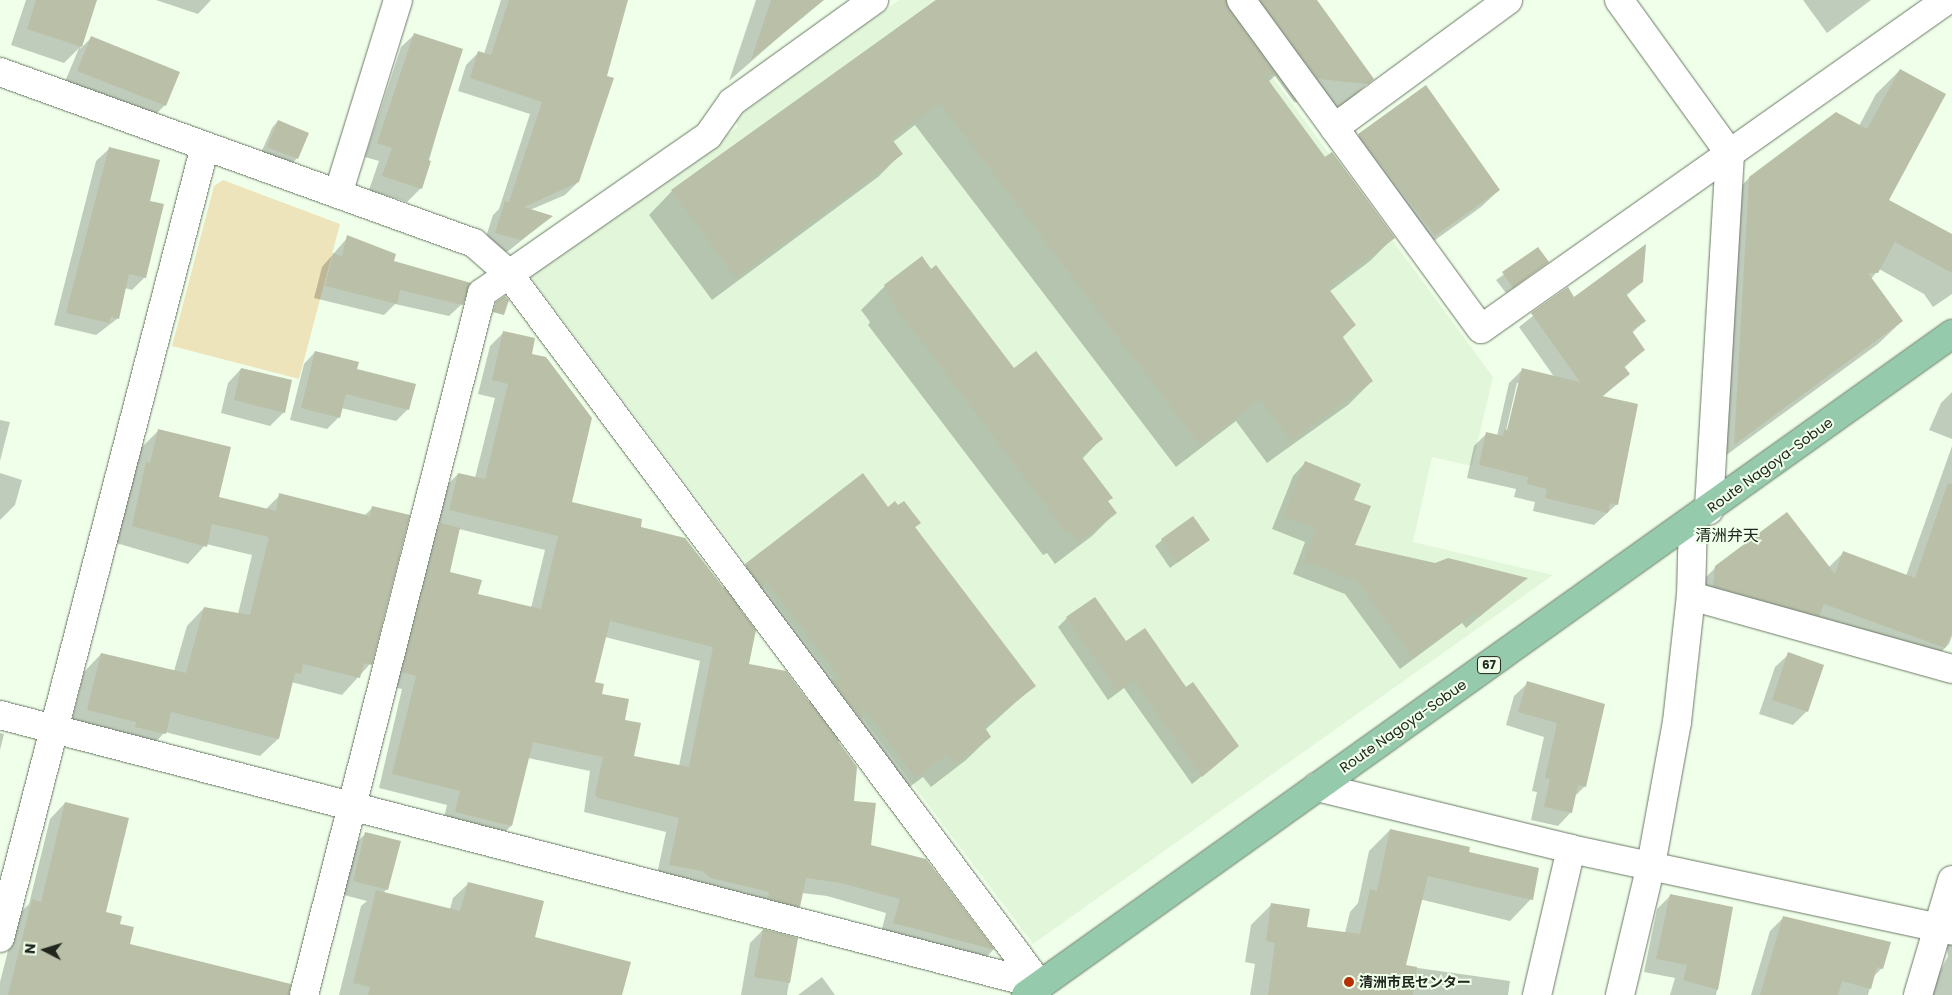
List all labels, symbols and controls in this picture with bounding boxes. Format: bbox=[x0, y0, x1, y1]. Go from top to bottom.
street label: Route Nagoya-Sobue bbox=[1704, 414, 1836, 516]
district label: 清洲弁天 bbox=[1695, 526, 1759, 546]
road number: 67 bbox=[1476, 656, 1502, 674]
street label: Route Nagoya-Sobue bbox=[1336, 676, 1470, 776]
north arrow bbox=[20, 925, 70, 975]
text: N bbox=[20, 943, 40, 955]
place label: 清洲市民センター bbox=[1359, 974, 1471, 990]
marker: 清洲市民センター bbox=[1343, 976, 1355, 988]

